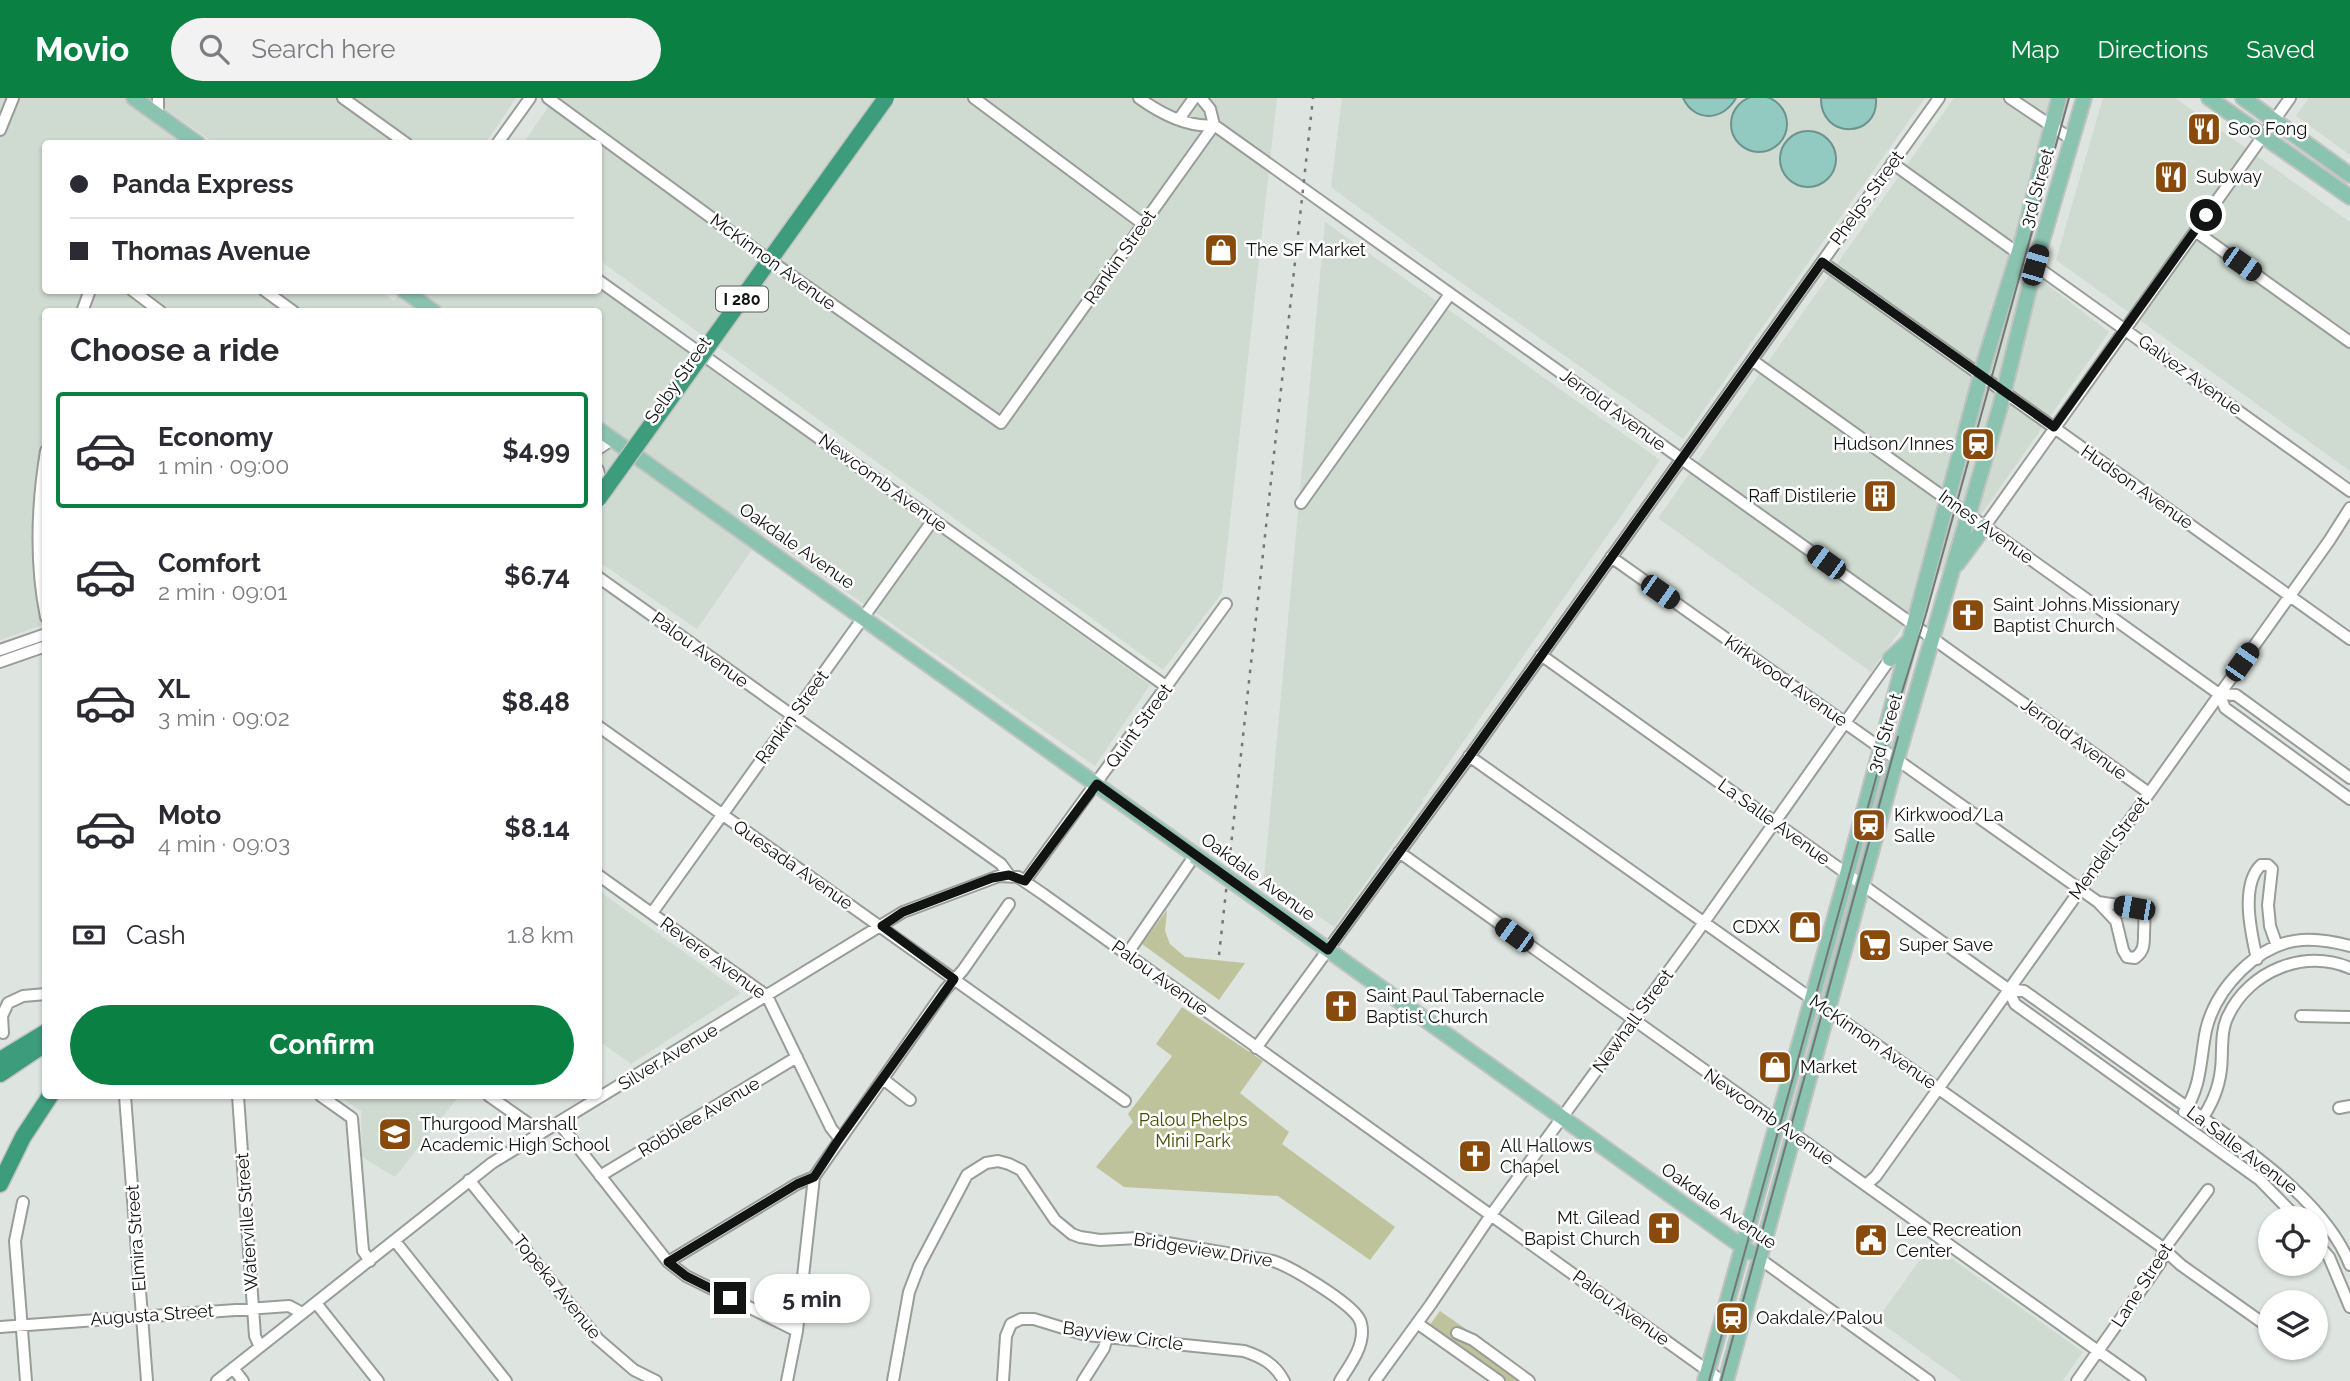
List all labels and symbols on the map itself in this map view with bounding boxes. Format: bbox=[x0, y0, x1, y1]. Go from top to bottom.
restaurant icon: Soo Fong bbox=[2185, 110, 2223, 148]
place label: Soo Fong bbox=[2228, 118, 2307, 139]
street label: Phelps Street bbox=[1825, 146, 1908, 249]
street label: 3rd Street bbox=[2015, 146, 2058, 230]
restaurant icon: Subway bbox=[2152, 158, 2190, 196]
place label: Subway bbox=[2196, 166, 2262, 187]
route start bbox=[2190, 199, 2222, 231]
street label: Rankin Street bbox=[1079, 205, 1160, 308]
street label: McKinnon Avenue bbox=[706, 209, 841, 315]
shop icon: The SF Market bbox=[1202, 231, 1240, 269]
place label: The SF Market bbox=[1246, 239, 1366, 260]
car bbox=[2020, 242, 2051, 288]
car bbox=[2219, 243, 2266, 285]
road number: I 280 bbox=[716, 286, 768, 312]
street label: Galvez Avenue bbox=[2134, 330, 2247, 420]
street label: Selby Street bbox=[640, 332, 715, 427]
street label: Jerrold Avenue bbox=[1556, 364, 1671, 455]
station icon: Hudson/Innes bbox=[1959, 425, 1997, 463]
street label: Newcomb Avenue bbox=[815, 429, 952, 537]
place label: Hudson/Innes bbox=[1833, 433, 1954, 454]
street label: Hudson Avenue bbox=[2077, 440, 2198, 533]
building icon: Raff Distilerie bbox=[1861, 477, 1899, 515]
place label: Raff Distilerie bbox=[1748, 485, 1856, 506]
street label: Innes Avenue bbox=[1935, 485, 2038, 568]
street label: Oakdale Avenue bbox=[736, 498, 859, 593]
car bbox=[1803, 541, 1850, 583]
car bbox=[1637, 571, 1684, 613]
place label: Saint Johns Missionary Baptist Church bbox=[1993, 594, 2180, 636]
church icon: Saint Johns Missionary Baptist Church bbox=[1949, 596, 1987, 634]
street label: Palou Avenue bbox=[648, 607, 753, 692]
street label: Kirkwood Avenue bbox=[1721, 630, 1852, 731]
car bbox=[2222, 639, 2263, 685]
street label: Rankin Street bbox=[751, 666, 833, 768]
street label: Quint Street bbox=[1101, 679, 1176, 772]
street label: 3rd Street bbox=[1863, 691, 1906, 775]
street label: Jerrold Avenue bbox=[2017, 693, 2132, 784]
street label: La Salle Avenue bbox=[1714, 774, 1835, 869]
street label: Mendell Street bbox=[2064, 792, 2153, 903]
place label: Kirkwood/La Salle bbox=[1894, 804, 2003, 846]
station icon: Kirkwood/La Salle bbox=[1850, 806, 1888, 844]
street label: Quesada Avenue bbox=[729, 815, 858, 914]
street label: Oakdale Avenue bbox=[1197, 828, 1320, 925]
car bbox=[2112, 894, 2157, 922]
shop icon: CDXX bbox=[1786, 908, 1824, 946]
street label: Revere Avenue bbox=[656, 912, 771, 1003]
car bbox=[1491, 914, 1538, 956]
place label: CDXX bbox=[1733, 916, 1781, 937]
supermarket icon: Super Save bbox=[1856, 926, 1894, 964]
place label: Super Save bbox=[1899, 934, 1993, 955]
street label: Palou Avenue bbox=[1108, 935, 1213, 1020]
street label: Newhall Street bbox=[1588, 965, 1677, 1077]
place label: Saint Paul Tabernacle Baptist Church bbox=[1366, 985, 1545, 1027]
church icon: Saint Paul Tabernacle Baptist Church bbox=[1322, 987, 1360, 1025]
street label: McKinnon Avenue bbox=[1806, 990, 1941, 1094]
street label: Silver Avenue bbox=[614, 1018, 722, 1095]
shop icon: Market bbox=[1756, 1048, 1794, 1086]
place label: Market bbox=[1800, 1056, 1857, 1077]
street label: Newcomb Avenue bbox=[1700, 1064, 1839, 1170]
street label: Robblee Avenue bbox=[634, 1072, 763, 1161]
street label: La Salle Avenue bbox=[2183, 1101, 2302, 1198]
park label: Palou Phelps Mini Park bbox=[1139, 1109, 1248, 1151]
place label: Thurgood Marshall Academic High School bbox=[420, 1113, 609, 1155]
school or university icon: Thurgood Marshall Academic High School bbox=[376, 1115, 414, 1153]
place label: All Hallows Chapel bbox=[1500, 1135, 1593, 1177]
church icon: All Hallows Chapel bbox=[1456, 1137, 1494, 1175]
street label: Waterville Street bbox=[231, 1152, 262, 1292]
street label: Oakdale Avenue bbox=[1658, 1158, 1781, 1253]
street label: Elmira Street bbox=[121, 1184, 150, 1292]
place label: Mt. Gilead Bapist Church bbox=[1524, 1207, 1640, 1249]
church icon: Mt. Gilead Bapist Church bbox=[1645, 1209, 1683, 1247]
place label: Lee Recreation Center bbox=[1896, 1219, 2021, 1261]
public building icon: Lee Recreation Center bbox=[1852, 1221, 1890, 1259]
street label: Bridgeview Drive bbox=[1132, 1228, 1274, 1271]
street label: Topeka Avenue bbox=[509, 1230, 606, 1343]
street label: Lane Street bbox=[2107, 1239, 2176, 1331]
street label: Palou Avenue bbox=[1569, 1265, 1674, 1350]
callout: 5 min bbox=[754, 1274, 870, 1322]
route end bbox=[714, 1282, 746, 1314]
station icon: Oakdale/Palou bbox=[1713, 1299, 1751, 1337]
street label: Augusta Street bbox=[90, 1300, 214, 1329]
place label: Oakdale/Palou bbox=[1756, 1307, 1883, 1328]
street label: Bayview Circle bbox=[1061, 1317, 1185, 1354]

